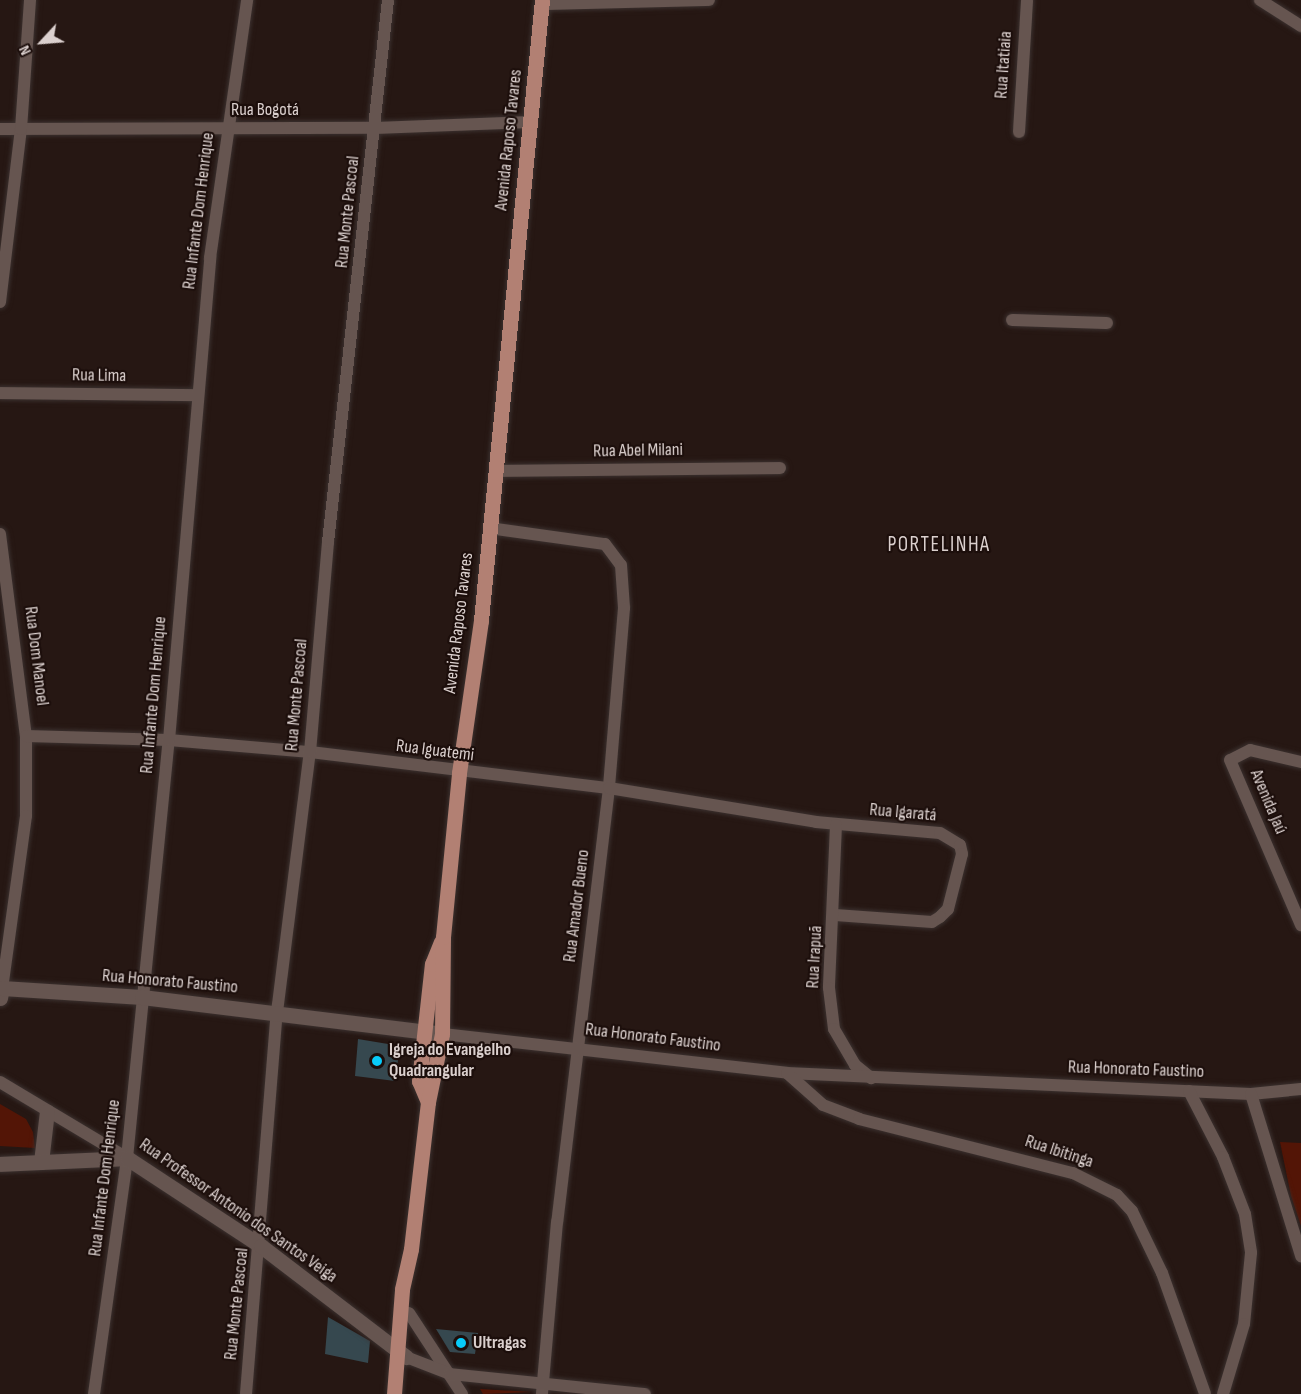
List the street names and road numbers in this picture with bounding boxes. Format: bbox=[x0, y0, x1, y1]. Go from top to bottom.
street label: Rua Itatiaia bbox=[991, 31, 1017, 99]
street label: Avenida Raposo Tavares bbox=[491, 68, 527, 212]
street label: Rua Bogotá bbox=[231, 99, 299, 121]
street label: Rua Infante Dom Henrique bbox=[179, 131, 219, 291]
street label: Rua Monte Pascoal bbox=[331, 155, 365, 269]
street label: Rua Lima bbox=[72, 365, 126, 387]
street label: Rua Abel Milani bbox=[593, 439, 683, 463]
street label: Avenida Raposo Tavares bbox=[440, 551, 478, 695]
street label: Rua Dom Manoel bbox=[19, 605, 53, 707]
street label: Rua Infante Dom Henrique bbox=[136, 615, 172, 775]
street label: Rua Monte Pascoal bbox=[281, 638, 313, 752]
street label: Rua Iguatemi bbox=[395, 736, 475, 766]
street label: Avenida Jaú bbox=[1245, 766, 1291, 838]
street label: Rua Igaratá bbox=[869, 799, 937, 827]
street label: Rua Amador Bueno bbox=[559, 849, 595, 963]
street label: Rua Irapuã bbox=[803, 925, 827, 989]
street label: Rua Honorato Faustino bbox=[101, 965, 239, 999]
street label: Rua Honorato Faustino bbox=[584, 1019, 722, 1057]
street label: Rua Honorato Faustino bbox=[1067, 1057, 1205, 1083]
street label: Rua Infante Dom Henrique bbox=[85, 1098, 125, 1258]
street label: Rua Ibitinga bbox=[1022, 1131, 1096, 1173]
street label: Rua Professor Antonio dos Santos Veiga bbox=[135, 1134, 341, 1288]
street label: Rua Monte Pascoal bbox=[220, 1247, 254, 1361]

